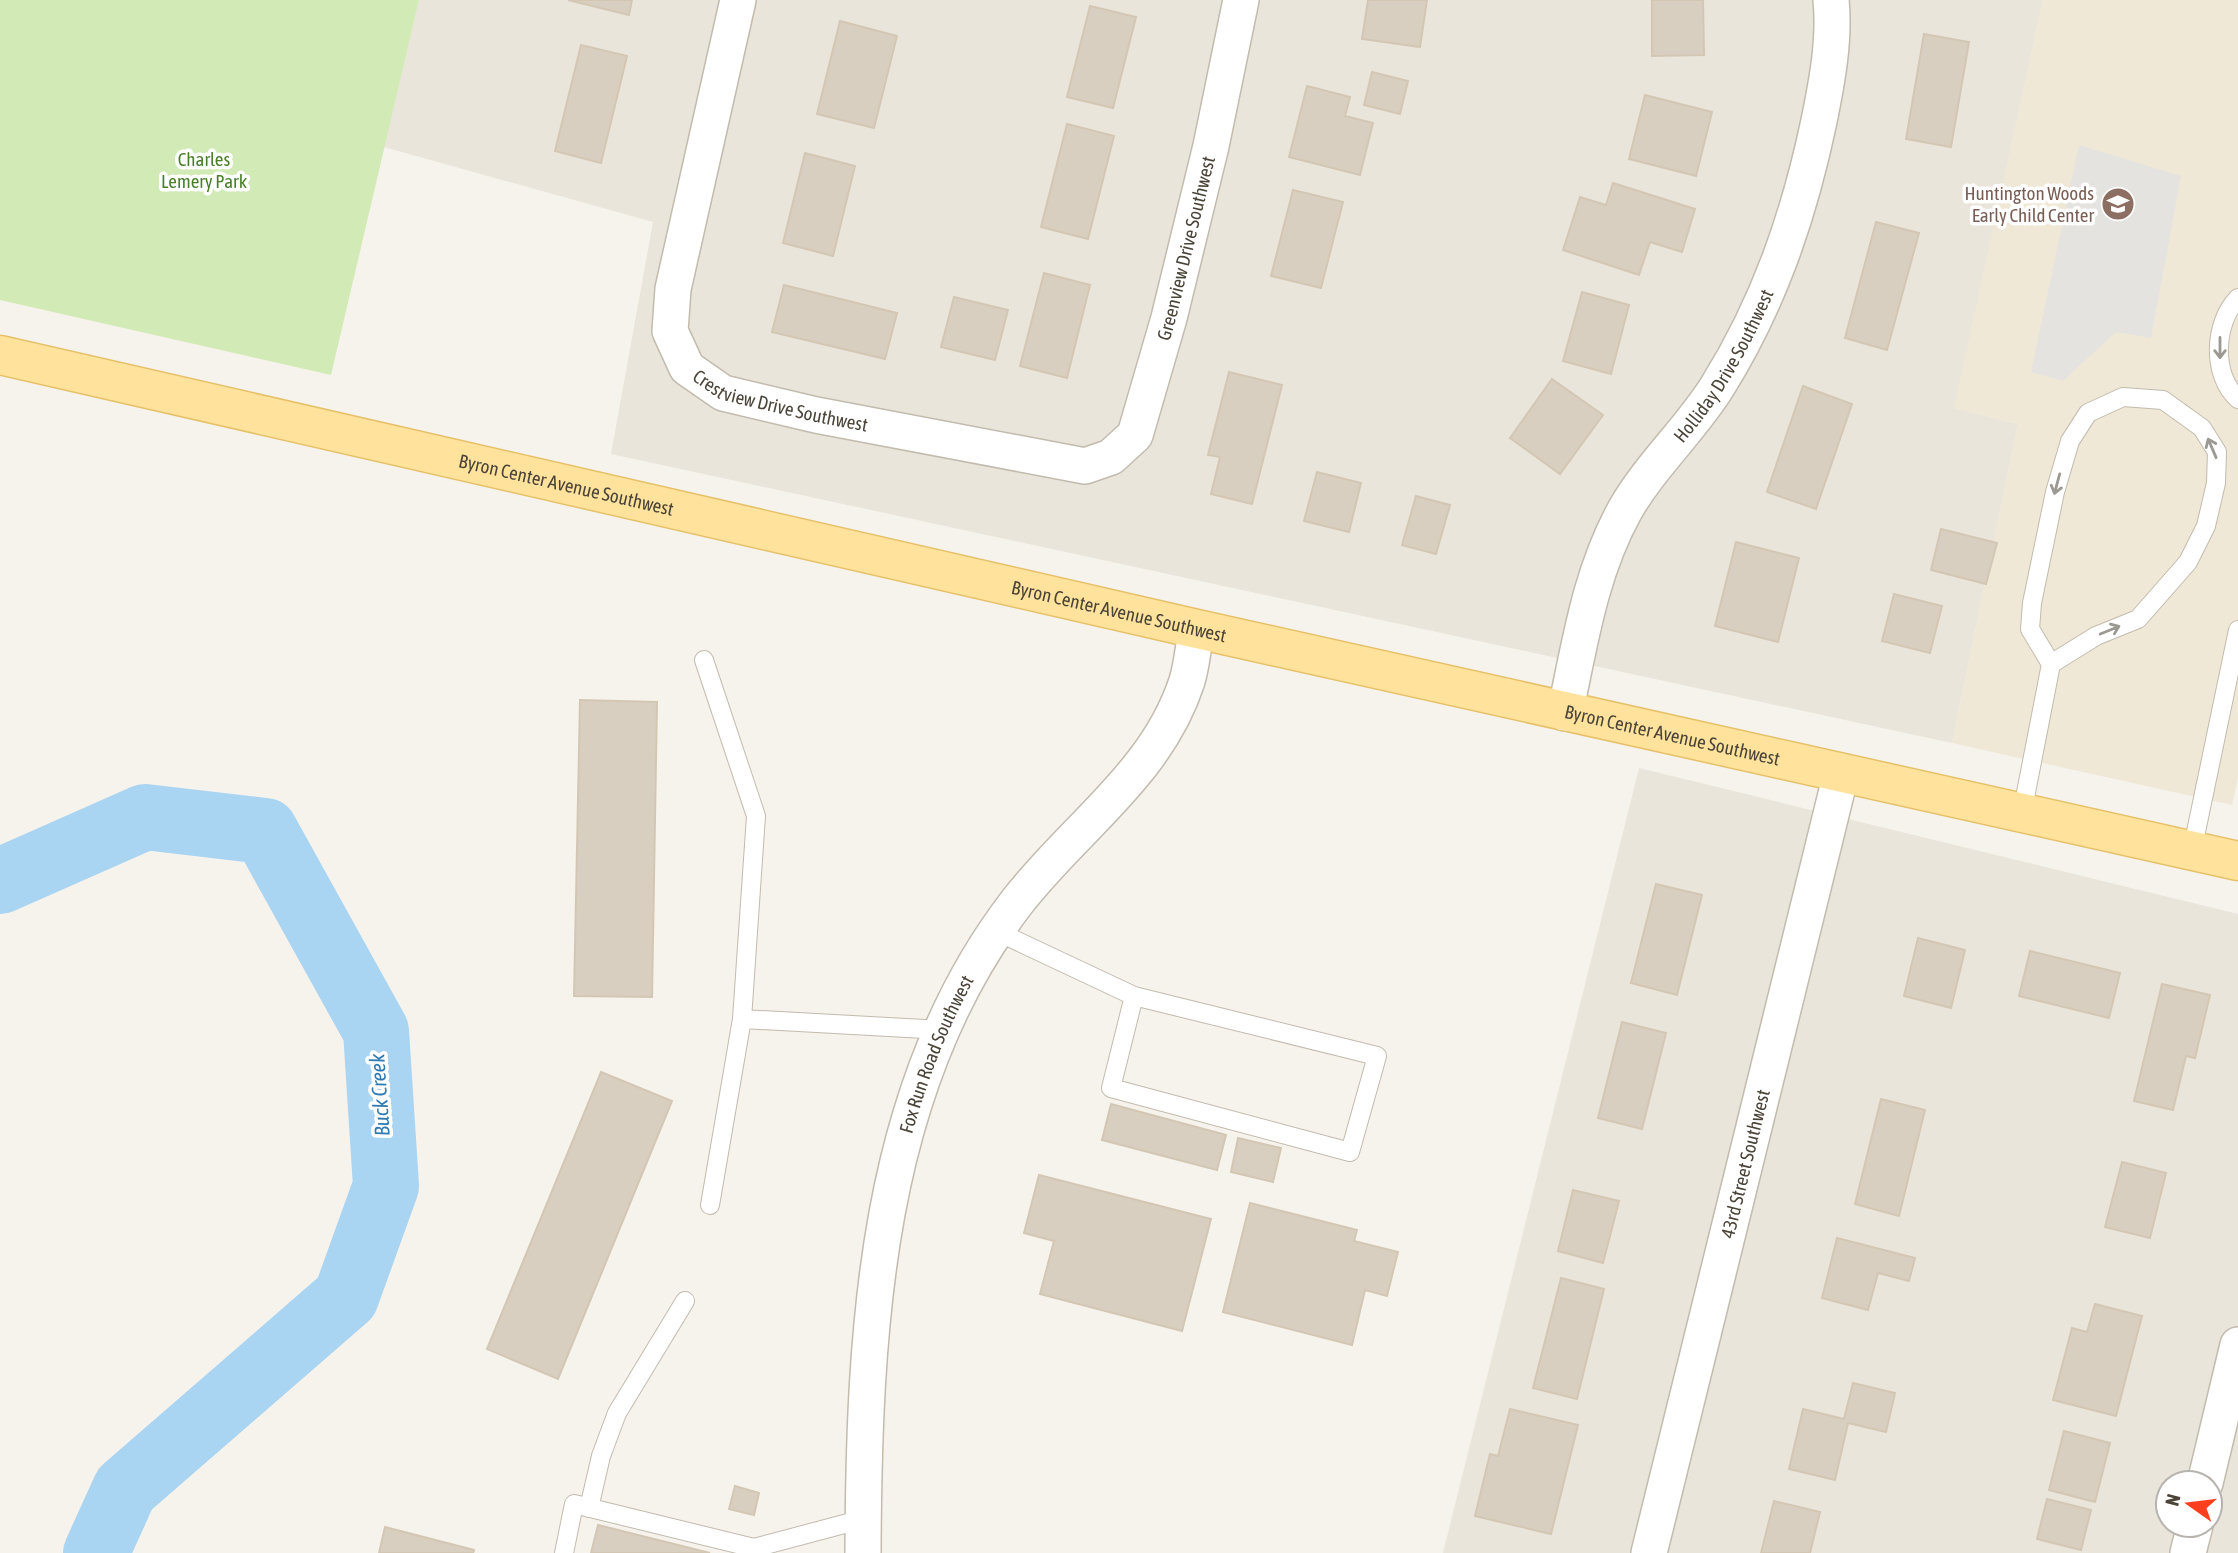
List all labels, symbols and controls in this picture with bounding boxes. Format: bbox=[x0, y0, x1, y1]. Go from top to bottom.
park label: Charles Lemery Park bbox=[161, 148, 248, 192]
street label: Greenview Drive Southwest bbox=[1152, 154, 1219, 343]
place label: Huntington Woods Early Child Center bbox=[1965, 182, 2094, 226]
school or university icon: Huntington Woods Early Child Center bbox=[2099, 185, 2137, 223]
street label: Holliday Drive Southwest bbox=[1669, 286, 1777, 447]
one-way arrow bbox=[2213, 336, 2227, 359]
street label: Crestview Drive Southwest bbox=[689, 365, 870, 436]
one-way arrow bbox=[2205, 438, 2218, 459]
street label: Byron Center Avenue Southwest bbox=[457, 449, 676, 520]
one-way arrow bbox=[2050, 473, 2063, 495]
street label: Byron Center Avenue Southwest bbox=[1009, 576, 1229, 646]
one-way arrow bbox=[2099, 623, 2120, 636]
street label: Byron Center Avenue Southwest bbox=[1563, 700, 1782, 770]
street label: Fox Run Road Southwest bbox=[895, 971, 978, 1136]
water label: Buck Creek bbox=[364, 1052, 394, 1137]
street label: 43rd Street Southwest bbox=[1716, 1087, 1774, 1240]
north arrow bbox=[2154, 1469, 2224, 1539]
text: N bbox=[2160, 1492, 2185, 1508]

